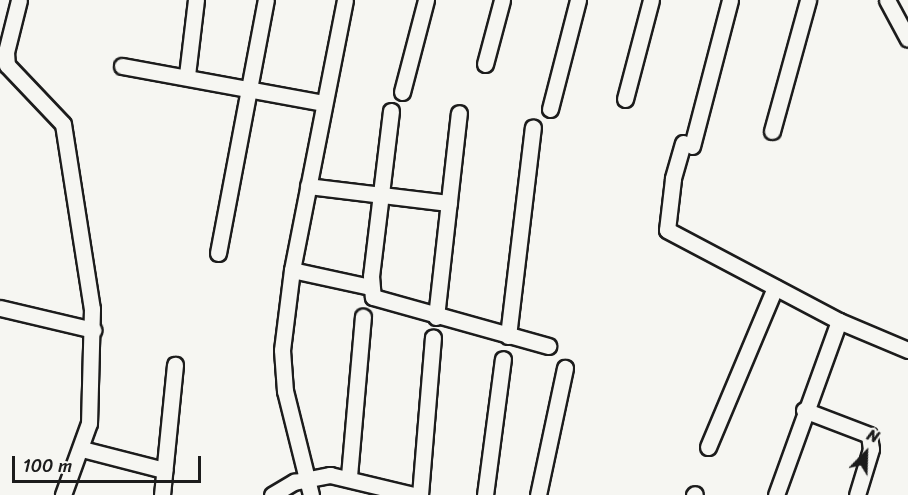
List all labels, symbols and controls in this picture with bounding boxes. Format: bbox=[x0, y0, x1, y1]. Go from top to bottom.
text: N bbox=[862, 420, 884, 451]
north arrow bbox=[836, 423, 896, 483]
scale bar bbox=[15, 444, 204, 482]
text: 100 m bbox=[23, 450, 72, 482]

